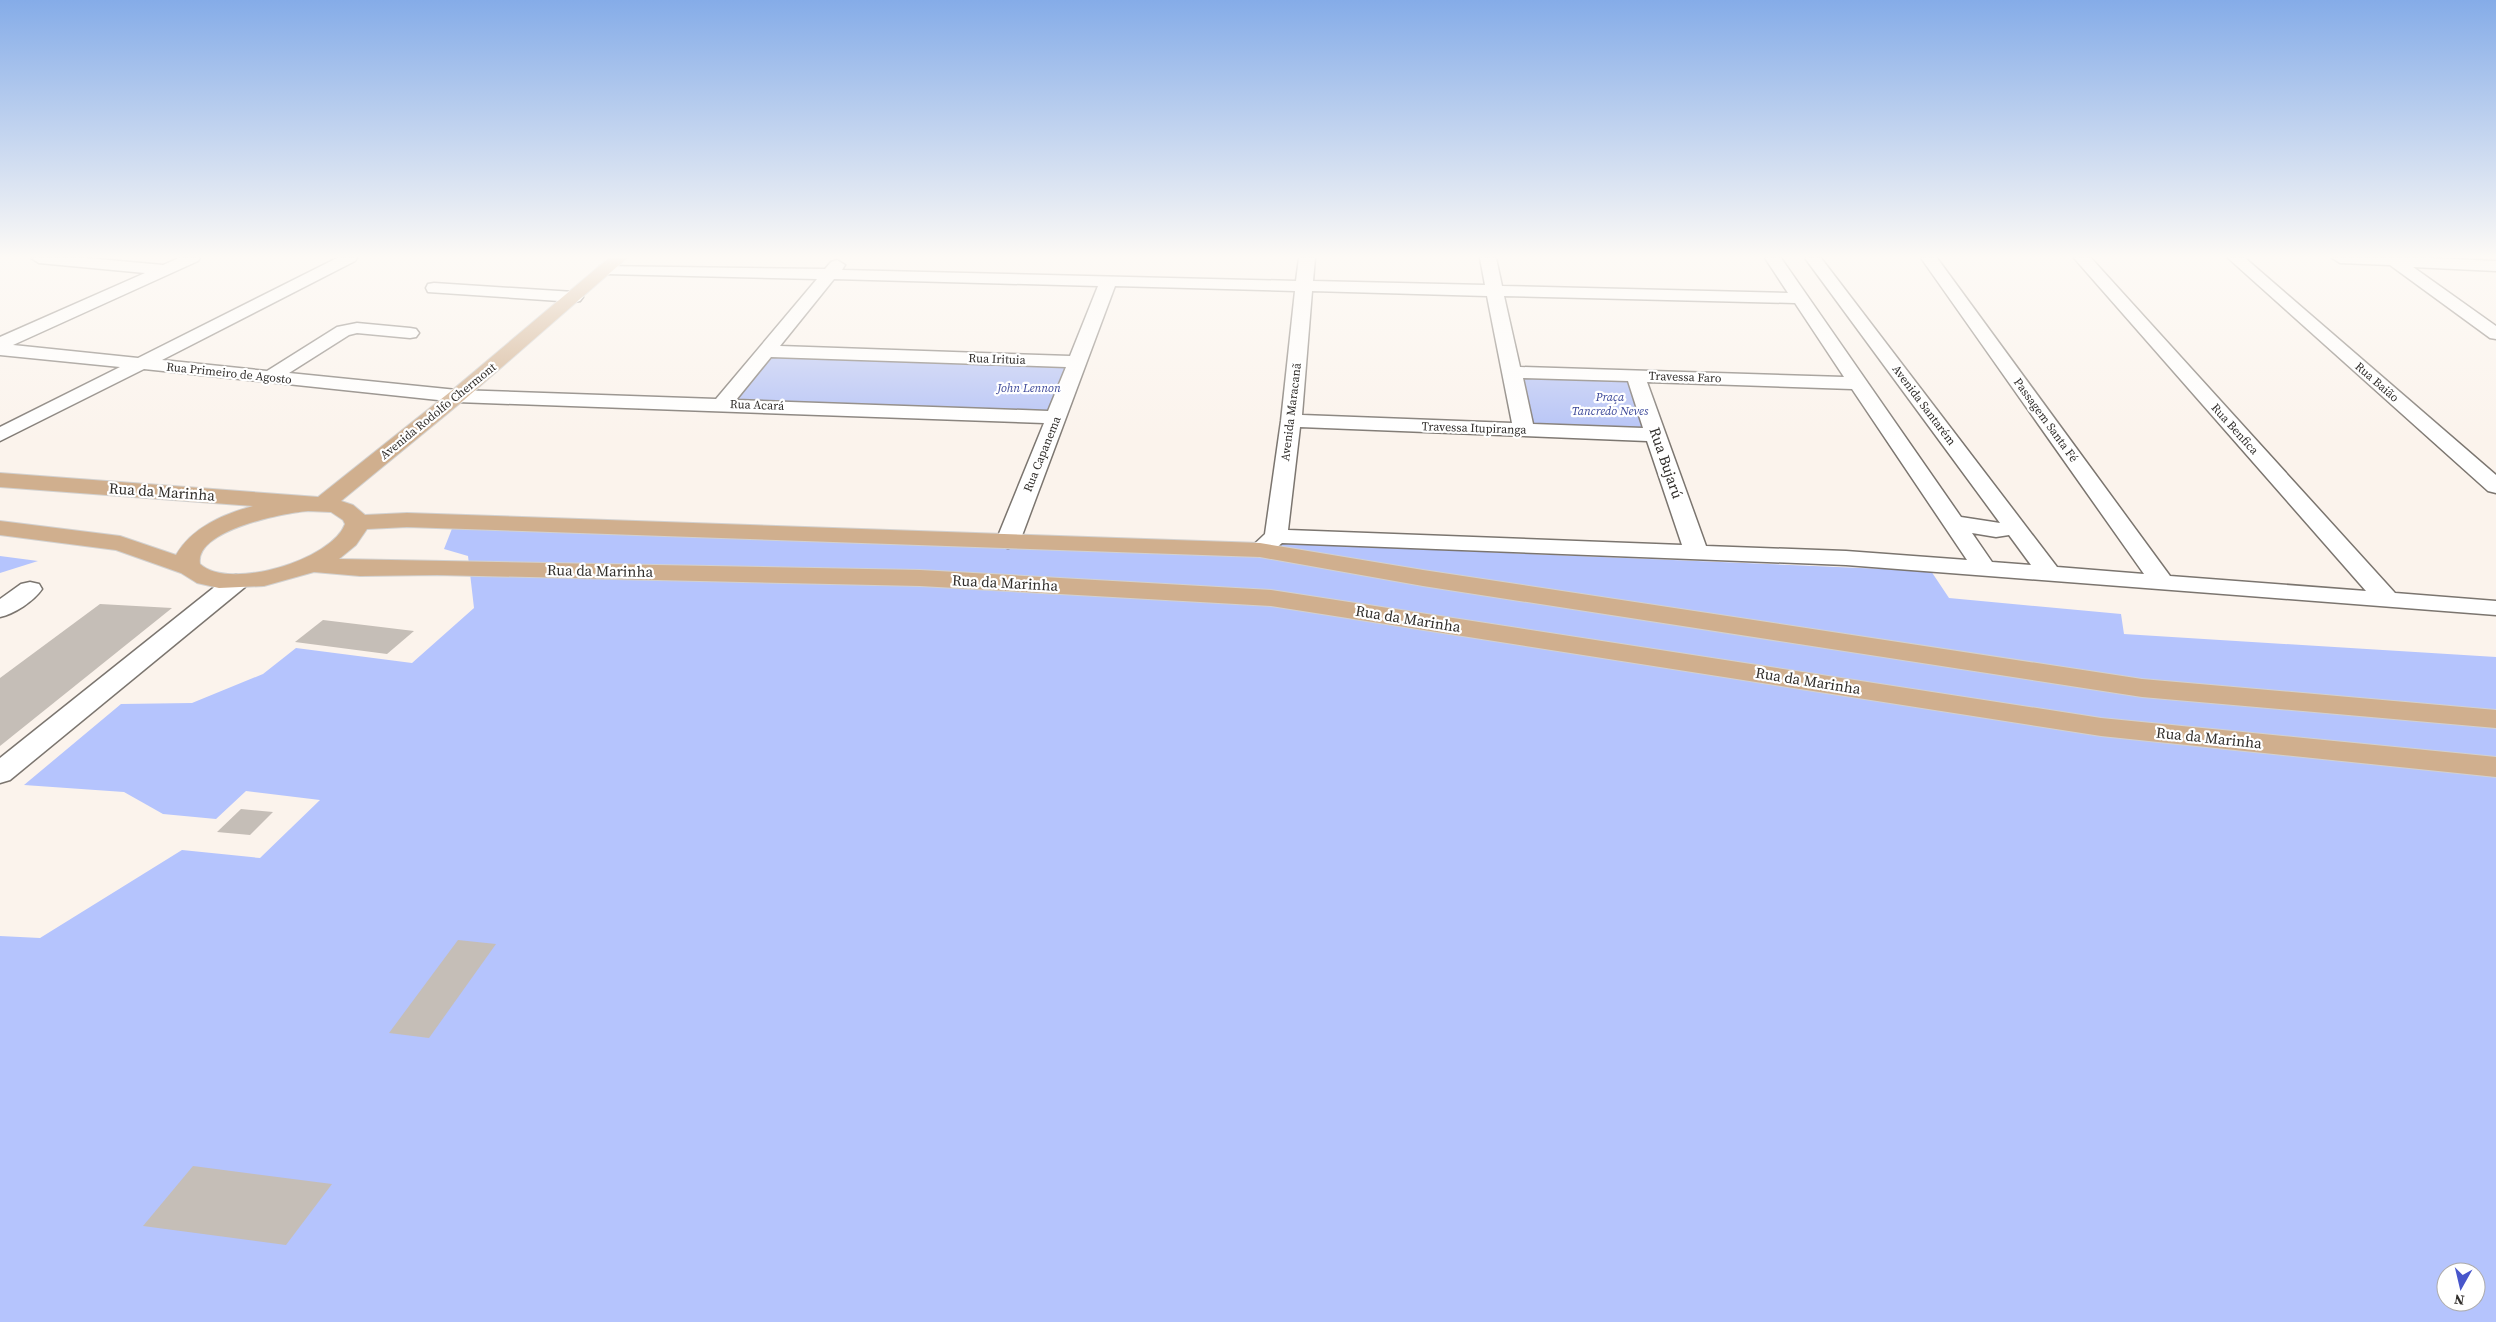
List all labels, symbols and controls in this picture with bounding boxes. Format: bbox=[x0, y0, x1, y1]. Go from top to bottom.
street label: Rua Irituia bbox=[968, 350, 1027, 368]
street label: Rua Primeiro de Agosto bbox=[165, 358, 293, 388]
street label: Rua Baião bbox=[2352, 358, 2403, 406]
street label: Avenida Rodolfo Chermont bbox=[377, 359, 499, 463]
street label: Avenida Maracanã bbox=[1277, 361, 1305, 462]
street label: Avenida Santarém bbox=[1888, 362, 1960, 449]
street label: Travessa Faro bbox=[1648, 368, 1722, 386]
street label: Passagem Santa Fé bbox=[2010, 375, 2082, 465]
park label: John Lennon bbox=[995, 380, 1061, 396]
park label: Praça Tancredo Neves bbox=[1572, 389, 1649, 419]
street label: Rua Acará bbox=[730, 396, 785, 414]
street label: Rua Benfica bbox=[2208, 400, 2263, 459]
street label: Rua Capanema bbox=[1020, 413, 1065, 494]
street label: Travessa Itupiranga bbox=[1421, 418, 1528, 438]
street label: Rua Bujarú bbox=[1644, 424, 1689, 502]
street label: Rua da Marinha bbox=[108, 477, 216, 506]
street label: Rua da Marinha bbox=[547, 559, 654, 582]
street label: Rua da Marinha bbox=[951, 569, 1059, 596]
street label: Rua da Marinha bbox=[1354, 600, 1463, 637]
street label: Rua da Marinha bbox=[1754, 662, 1863, 699]
street label: Rua da Marinha bbox=[2155, 722, 2263, 754]
north arrow bbox=[2436, 1262, 2486, 1312]
text: N bbox=[2453, 1289, 2466, 1310]

